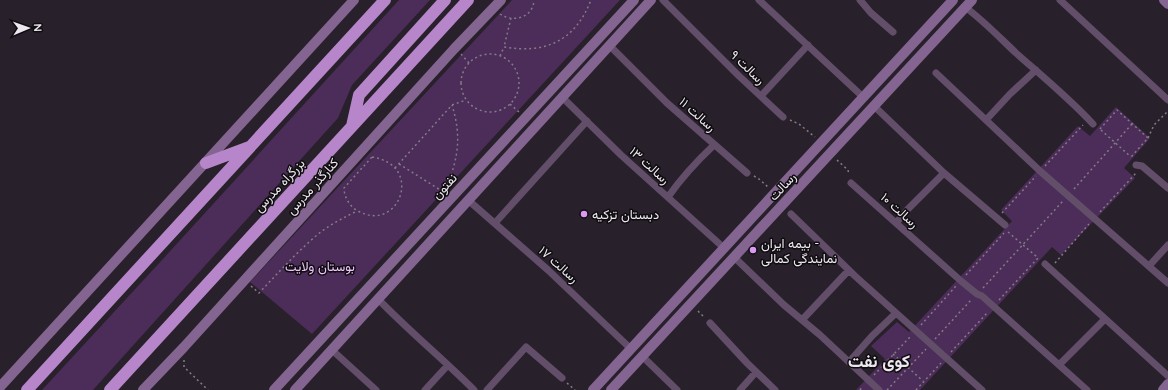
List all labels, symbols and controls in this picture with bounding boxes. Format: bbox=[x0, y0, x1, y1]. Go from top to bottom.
north arrow bbox=[8, 8, 48, 48]
text: N bbox=[31, 23, 45, 32]
street label: رسالت ۹ bbox=[726, 46, 769, 88]
street label: رسالت ۱۱ bbox=[676, 93, 720, 135]
street label: رسالت ۱۳ bbox=[626, 143, 673, 188]
street label: کنارگذر مدرس bbox=[283, 154, 342, 218]
street label: بزرگراه مدرس bbox=[250, 155, 309, 216]
street label: رسالت bbox=[765, 169, 800, 204]
street label: نفتون bbox=[428, 170, 461, 203]
street label: رسالت ۱۰ bbox=[877, 189, 922, 232]
place label: دبستان تزکیه bbox=[592, 206, 659, 223]
marker: دبستان تزکیه bbox=[579, 209, 589, 219]
place label: بیمه ایران - نمایندگى کمالى bbox=[761, 235, 838, 267]
street label: رسالت ۱۷ bbox=[535, 242, 582, 287]
marker: بیمه ایران - نمایندگى کمالى bbox=[748, 245, 758, 255]
park label: بوستان ولایت bbox=[285, 258, 355, 275]
district label: کوی نفت bbox=[848, 350, 910, 372]

